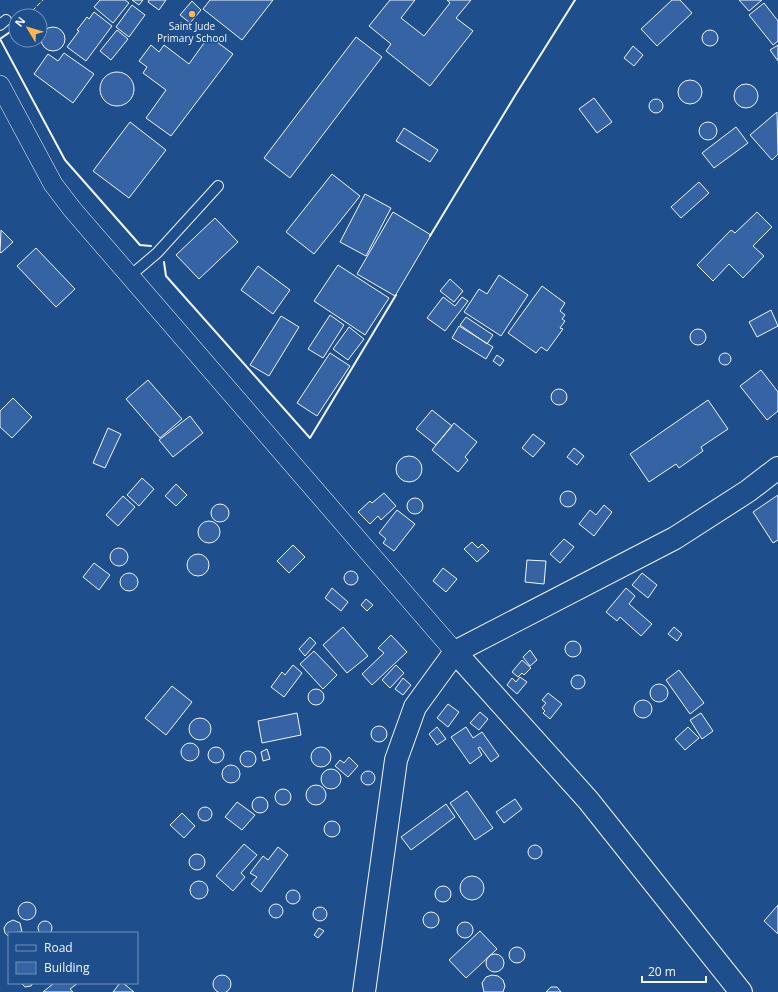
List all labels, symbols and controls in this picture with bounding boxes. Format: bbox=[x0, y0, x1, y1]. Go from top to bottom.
north arrow bbox=[8, 8, 48, 48]
marker: Saint Jude Primary School bbox=[187, 9, 197, 19]
text: N bbox=[11, 13, 28, 30]
place label: Saint Jude Primary School bbox=[157, 19, 227, 45]
legend bbox=[8, 932, 138, 984]
text: Road bbox=[44, 939, 73, 956]
scale bar bbox=[642, 958, 706, 984]
text: Building bbox=[44, 959, 90, 976]
text: 20 m bbox=[648, 963, 676, 980]

